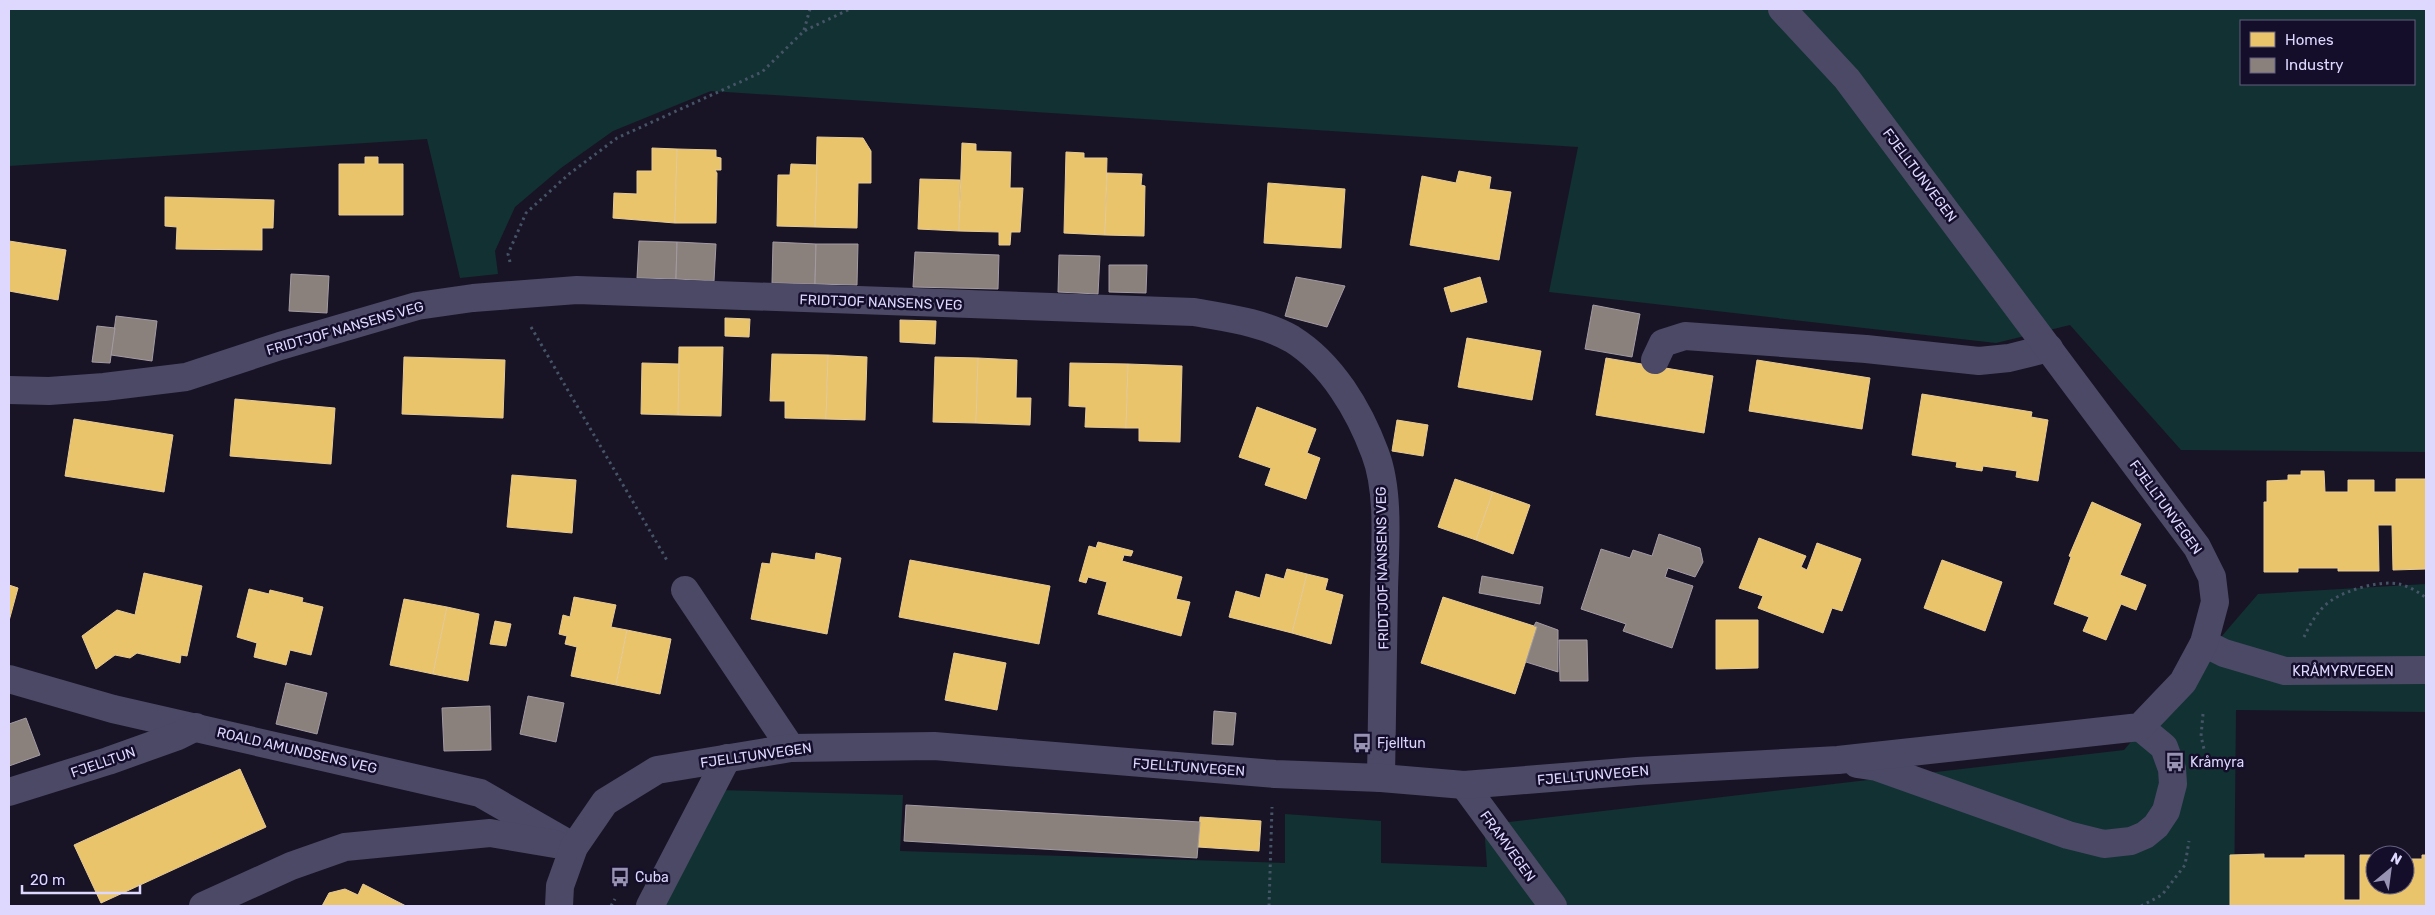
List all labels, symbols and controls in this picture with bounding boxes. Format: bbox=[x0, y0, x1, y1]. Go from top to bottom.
legend bbox=[2240, 20, 2415, 85]
text: Homes bbox=[2285, 31, 2334, 49]
text: Industry bbox=[2285, 56, 2344, 74]
street label: FJELLTUNVEGEN bbox=[1879, 125, 1960, 225]
street label: FRIDTJOF NANSENS VEG bbox=[799, 291, 963, 314]
street label: FRIDTJOF NANSENS VEG bbox=[264, 298, 426, 359]
street label: FJELLTUNVEGEN bbox=[2126, 457, 2206, 558]
street label: FRIDTJOF NANSENS VEG bbox=[1373, 486, 1392, 650]
street label: KRÅMYRVEGEN bbox=[2292, 662, 2394, 680]
street label: ROALD AMUNDSENS VEG bbox=[215, 724, 379, 777]
bus stop icon: Fjelltun bbox=[1351, 732, 1373, 754]
place label: Fjelltun bbox=[1377, 735, 1426, 752]
street label: FJELLTUNVEGEN bbox=[699, 739, 813, 772]
street label: FJELLTUN bbox=[69, 743, 138, 781]
bus stop icon: Kråmyra bbox=[2164, 751, 2186, 773]
place label: Kråmyra bbox=[2190, 754, 2244, 771]
street label: FJELLTUNVEGEN bbox=[1132, 755, 1246, 780]
street label: FJELLTUNVEGEN bbox=[1536, 762, 1650, 789]
street label: FRAMVEGEN bbox=[1476, 808, 1539, 885]
north arrow bbox=[2365, 845, 2415, 895]
text: N bbox=[2388, 849, 2405, 869]
scale bar bbox=[22, 862, 140, 894]
bus stop icon: Cuba bbox=[609, 866, 631, 888]
place label: Cuba bbox=[635, 869, 669, 886]
text: 20 m bbox=[30, 871, 65, 889]

